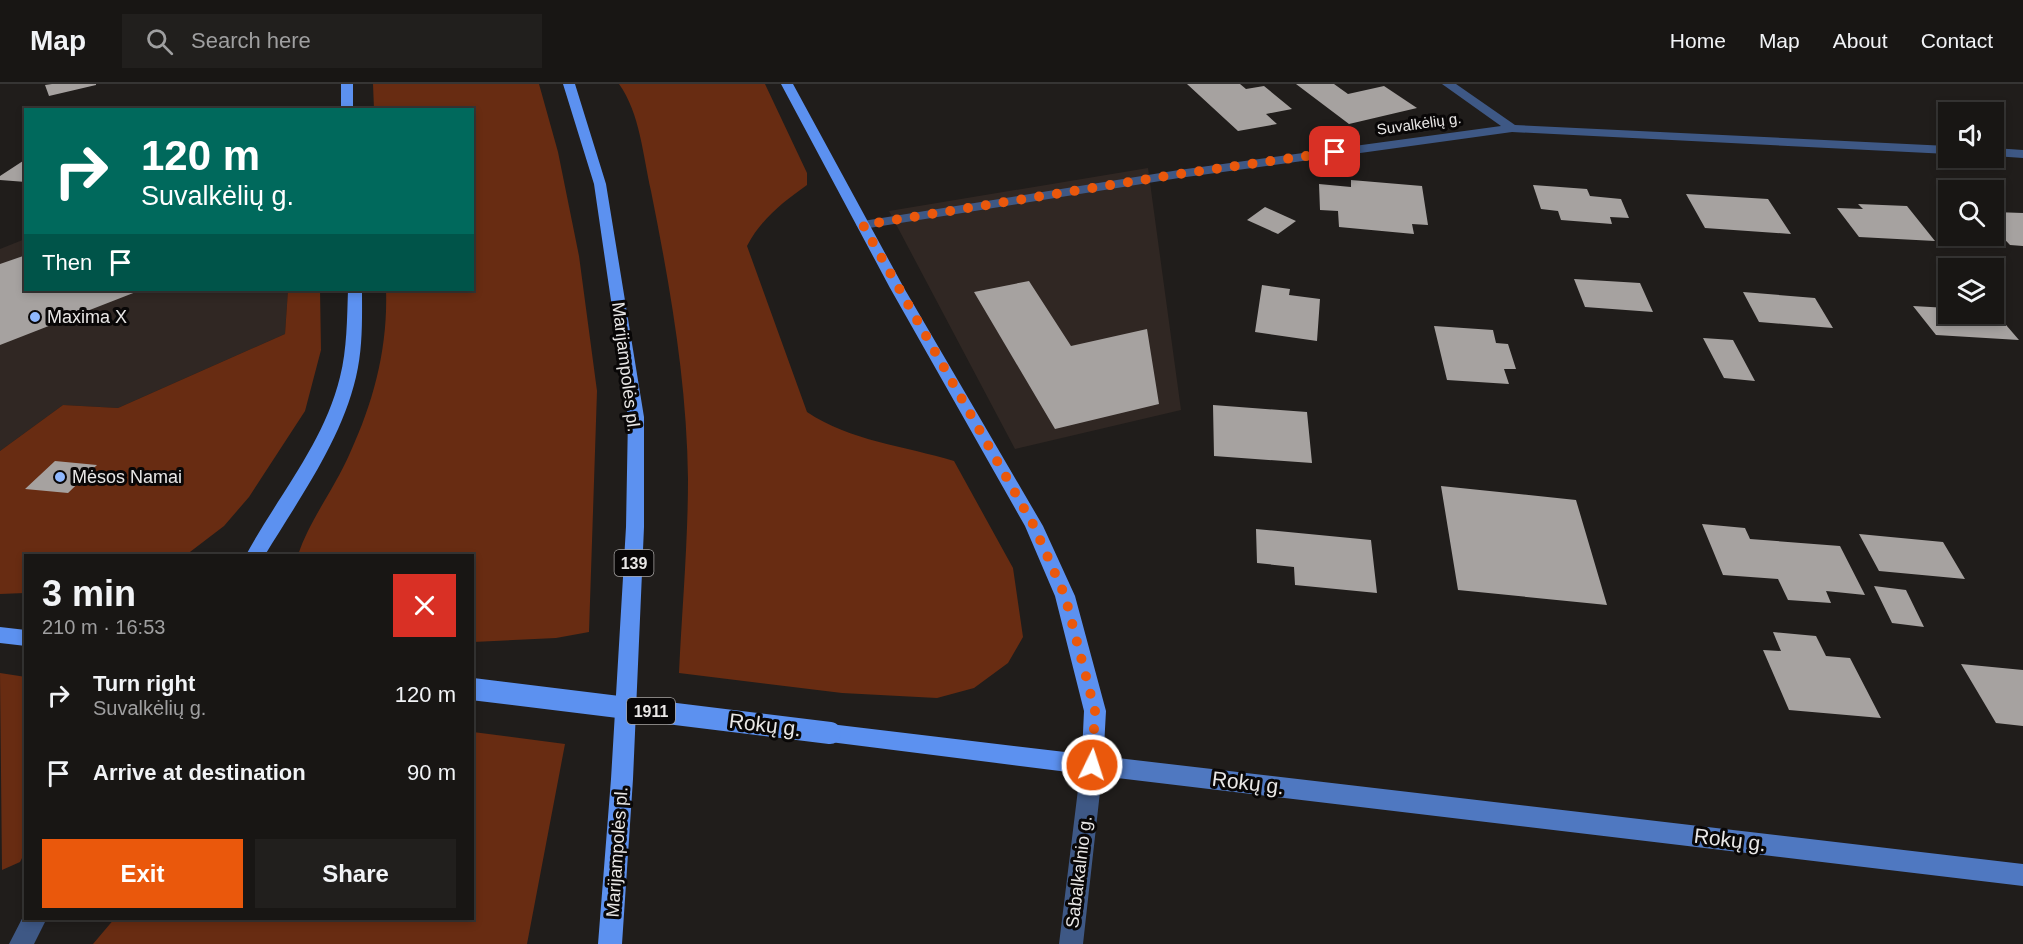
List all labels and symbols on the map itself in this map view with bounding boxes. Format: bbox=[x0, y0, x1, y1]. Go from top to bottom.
street label: Suvalkėlių g. bbox=[1376, 109, 1462, 138]
pin bbox=[1309, 126, 1360, 177]
street label: Marijampolės pl. bbox=[608, 301, 644, 433]
place label: Maxima X bbox=[47, 307, 127, 327]
marker: Maxima X bbox=[28, 310, 42, 324]
place label: Mėsos Namai bbox=[72, 467, 182, 487]
marker: Mėsos Namai bbox=[53, 470, 67, 484]
road number: 139 bbox=[614, 550, 654, 576]
road number: 1911 bbox=[627, 698, 675, 724]
street label: Rokų g. bbox=[728, 709, 802, 740]
position arrow bbox=[1060, 733, 1124, 797]
street label: Rokų g. bbox=[1211, 767, 1285, 798]
street label: Marijampolės pl. bbox=[602, 786, 632, 918]
street label: Sabalkalnio g. bbox=[1062, 815, 1096, 929]
street label: Rokų g. bbox=[1693, 824, 1767, 855]

